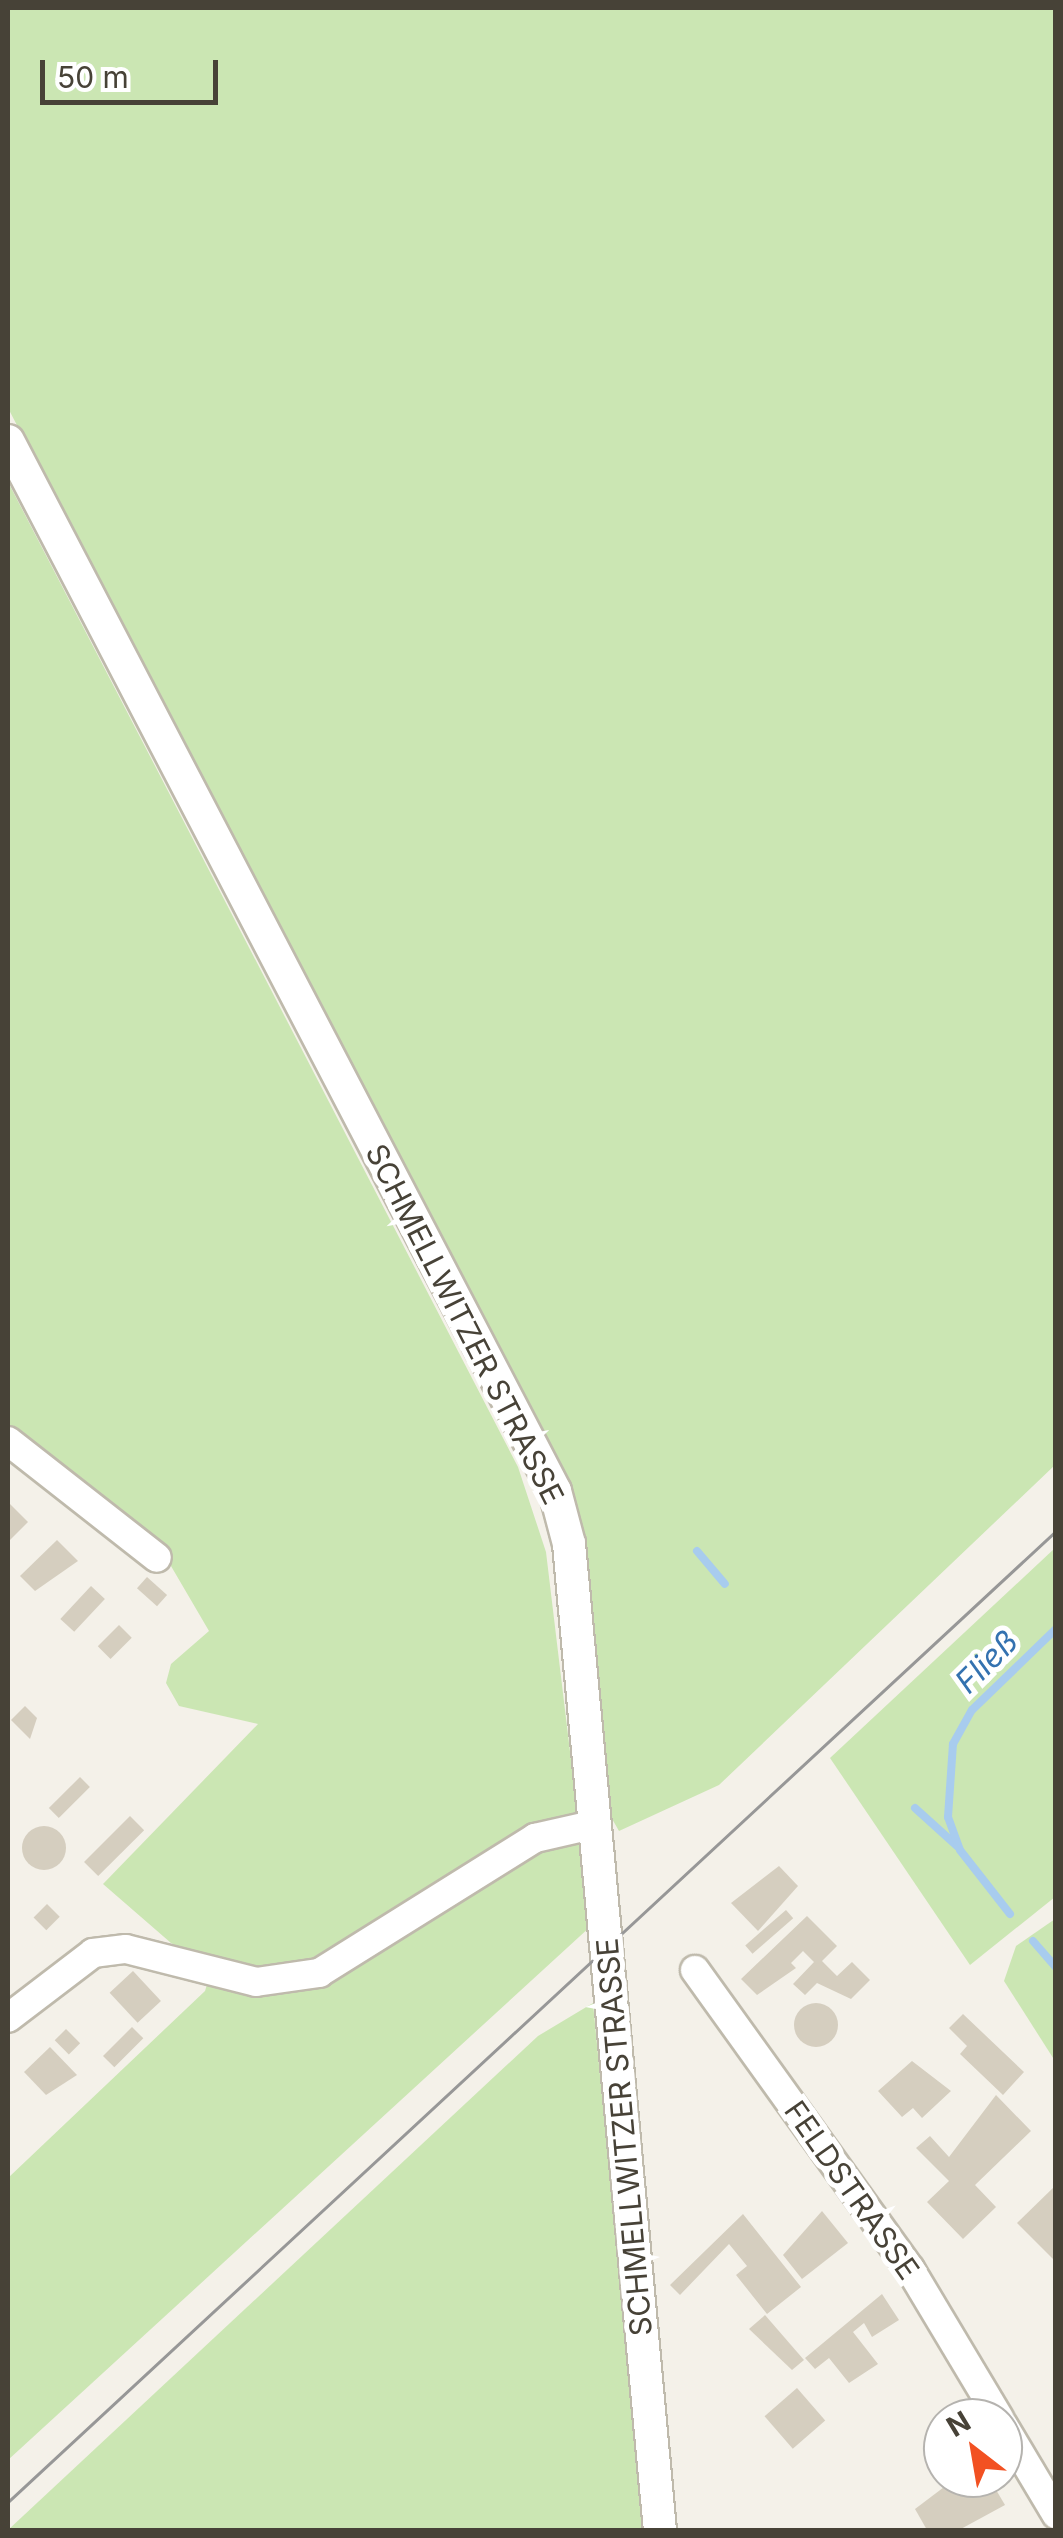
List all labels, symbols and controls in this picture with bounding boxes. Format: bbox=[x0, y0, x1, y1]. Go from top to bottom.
scale bar bbox=[45, 40, 222, 102]
text: 50 m bbox=[57, 59, 129, 95]
street label: SCHMELLWITZER STRASSE bbox=[358, 1138, 572, 1510]
water label: Fließ bbox=[948, 1623, 1026, 1701]
street label: SCHMELLWITZER STRASSE bbox=[589, 1937, 659, 2337]
street label: FELDSTRASSE bbox=[777, 2094, 927, 2286]
north arrow bbox=[923, 2398, 1023, 2498]
text: N bbox=[941, 2404, 976, 2444]

